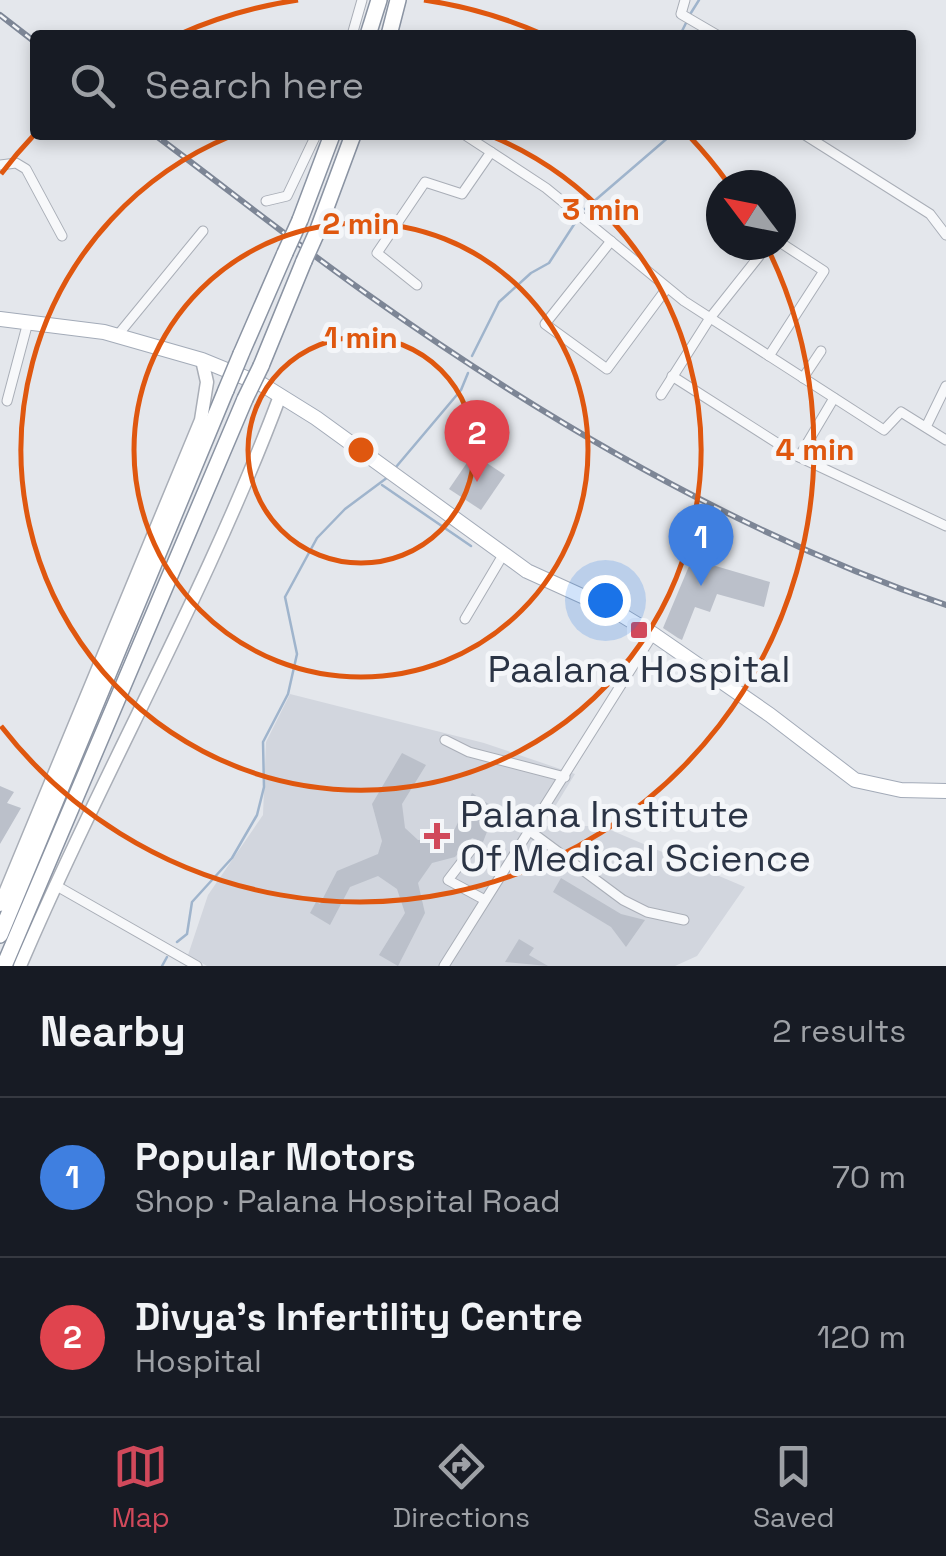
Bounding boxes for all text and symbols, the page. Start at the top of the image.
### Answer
search box [30,30,916,140]
icon: search [65,58,120,113]
text: Search here [145,61,364,109]
north arrow [706,170,796,260]
text: 3 min [562,190,640,229]
text: 2 min [322,204,400,243]
text: 1 min [324,318,398,357]
pin: 2 [444,400,510,482]
text: 4 min [776,430,854,469]
centre of rings [343,432,379,468]
pin: 1 [668,504,734,586]
your location [580,575,631,626]
marker: Paalana Hospital [628,619,650,641]
place label: Paalana Hospital [488,645,790,693]
place label: Palana Institute Of Medical Science [460,790,811,882]
marker: Palana Institute Of Medical Science [424,823,450,849]
text: Nearby [40,1005,186,1058]
text: 2 results [772,1011,906,1051]
text: Popular Motors [135,1133,416,1181]
text: 1 [65,1157,80,1197]
text: 70 m [832,1157,906,1197]
text: Shop · Palana Hospital Road [135,1181,561,1221]
text: Divya's Infertility Centre [135,1293,583,1341]
text: 2 [63,1317,82,1357]
text: 120 m [817,1317,906,1357]
text: Hospital [135,1341,262,1381]
tab: Map [111,1439,170,1535]
tab: Directions [393,1439,530,1535]
tab: Saved [753,1439,835,1535]

